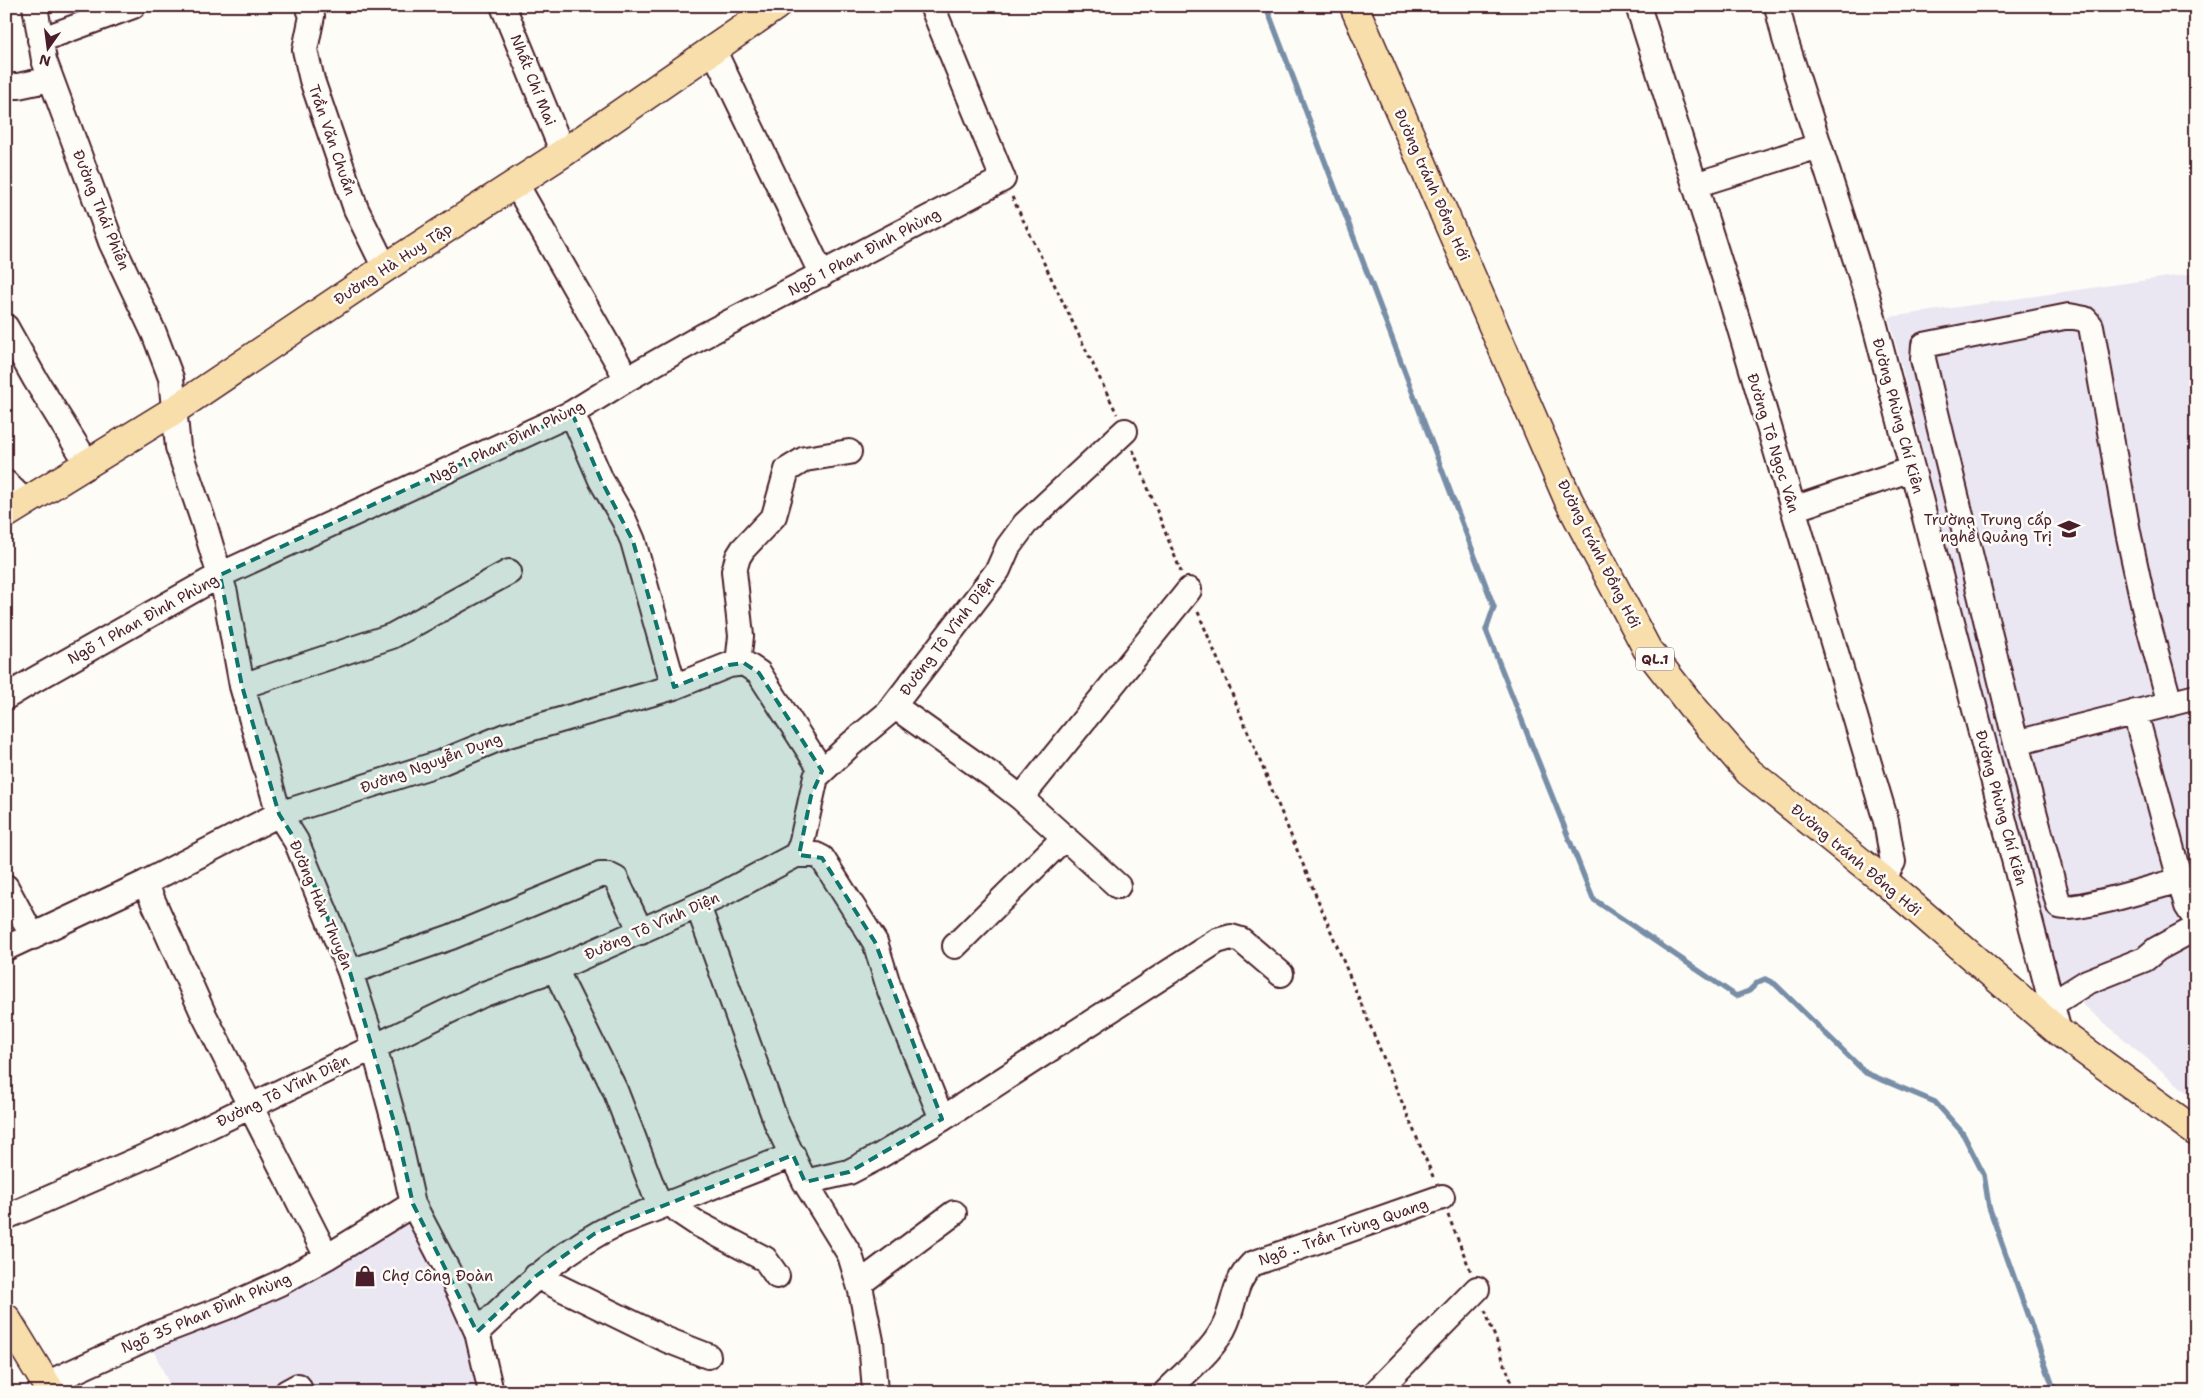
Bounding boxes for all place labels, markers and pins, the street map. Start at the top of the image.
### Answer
place label: Trường Trung cấp nghề Quảng Trị [1924,510,2052,547]
school or university icon: Trường Trung cấp nghề Quảng Trị [2056,516,2082,542]
shop icon: Chợ Công Đoàn [352,1263,378,1289]
place label: Chợ Công Đoàn [382,1266,493,1286]

